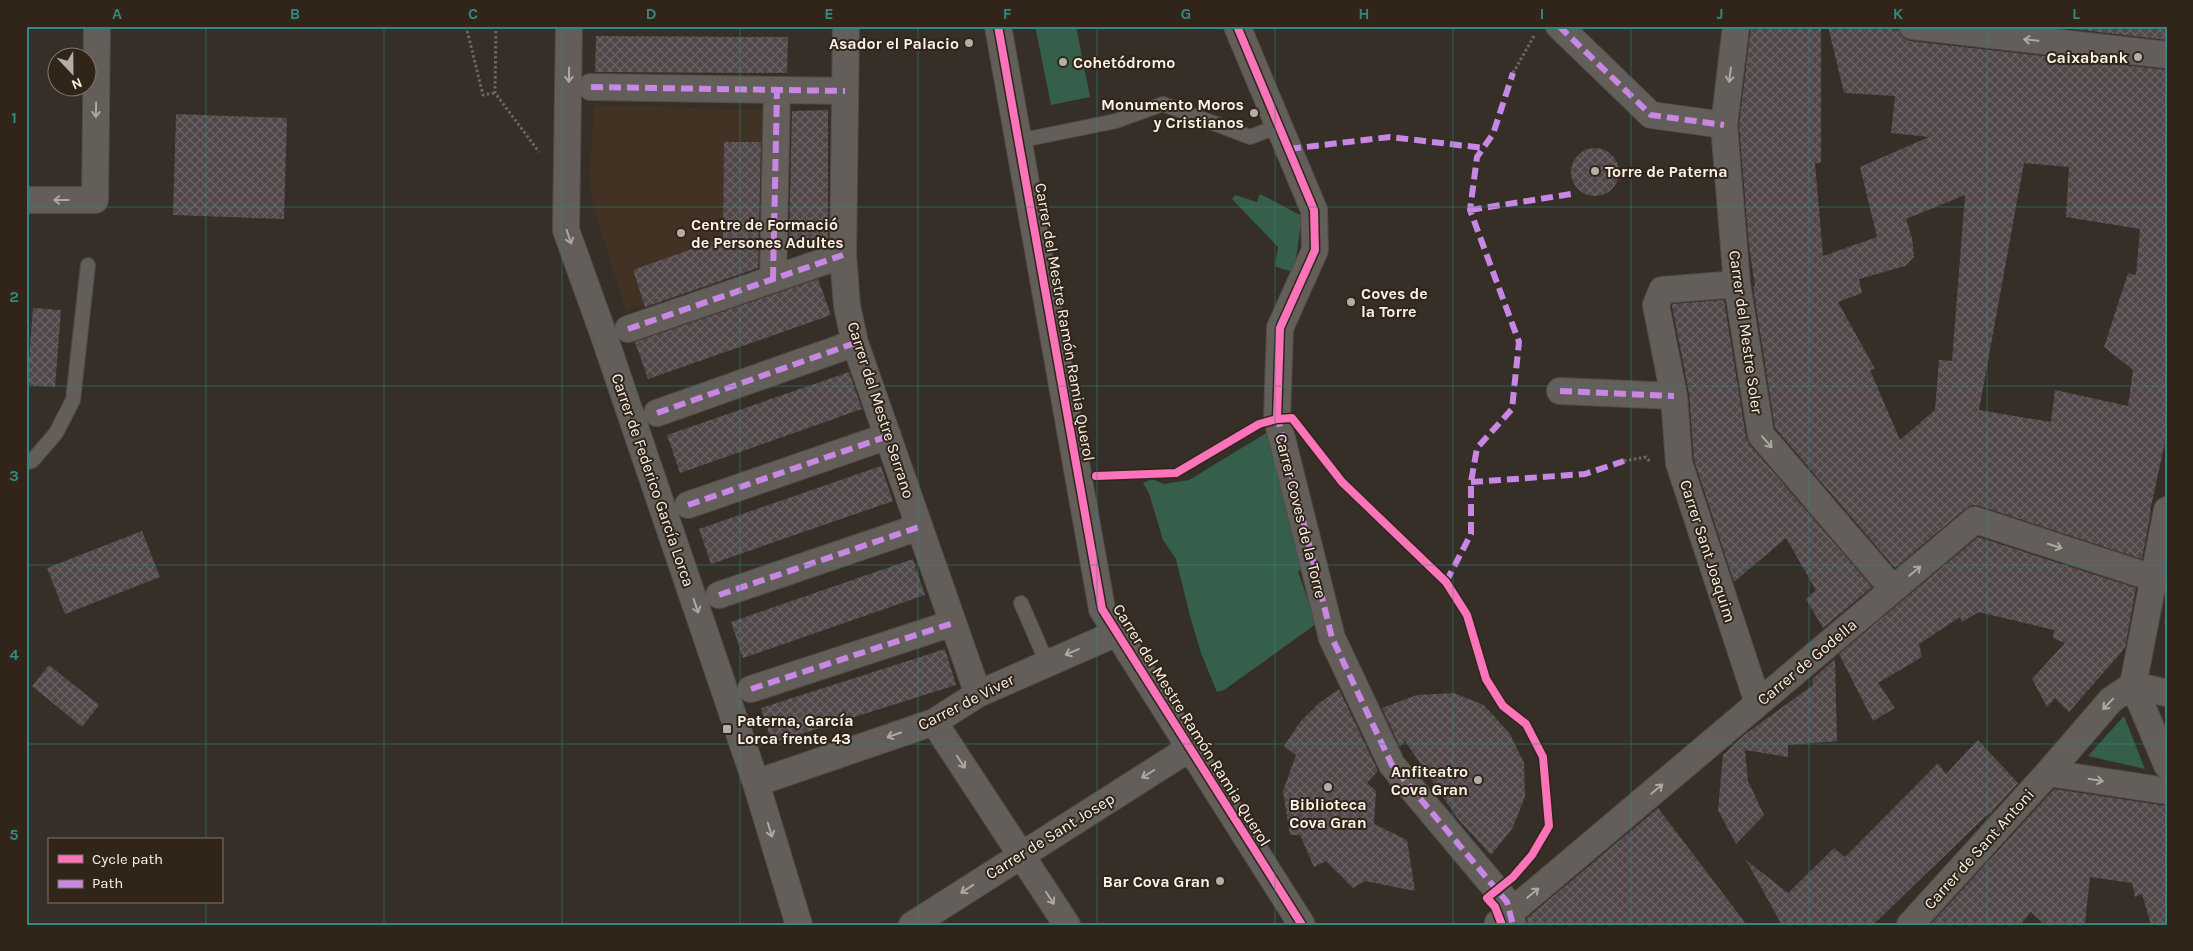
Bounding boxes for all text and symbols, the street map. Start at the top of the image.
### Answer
text: A [112,4,122,23]
text: B [290,4,300,23]
text: C [468,4,478,23]
text: D [646,4,657,23]
text: E [824,4,834,23]
text: F [1003,4,1012,23]
text: G [1181,4,1191,23]
text: H [1358,4,1370,23]
text: I [1540,4,1544,23]
text: J [1716,4,1724,23]
text: K [1893,4,1904,23]
text: L [2072,4,2080,23]
place label: Asador el Palacio [829,34,959,53]
one-way arrow [2024,35,2040,45]
marker: Asador el Palacio [963,37,975,49]
north arrow [48,48,98,98]
place label: Caixabank [2046,48,2129,67]
marker: Caixabank [2132,51,2144,63]
place label: Cohetódromo [1073,53,1175,72]
marker: Cohetódromo [1057,56,1069,68]
one-way arrow [564,66,574,83]
one-way arrow [1725,66,1735,82]
text: N [69,74,85,93]
place label: Monumento Moros y Cristianos [1101,95,1244,132]
one-way arrow [91,102,101,118]
marker: Monumento Moros y Cristianos [1248,107,1260,119]
text: 1 [11,108,17,127]
place label: Torre de Paterna [1605,162,1728,181]
marker: Torre de Paterna [1589,165,1601,177]
street label: Carrer del Mestre Ramón Ramia Querol [1031,181,1099,463]
one-way arrow [53,195,69,205]
place label: Centre de Formació de Persones Adultes [691,215,844,252]
marker: Centre de Formació de Persones Adultes [675,227,687,239]
one-way arrow [564,229,574,245]
street label: Carrer del Mestre Soler [1725,249,1767,415]
place label: Coves de la Torre [1361,284,1428,321]
text: 2 [9,287,19,306]
marker: Coves de la Torre [1345,296,1357,308]
street label: Carrer del Mestre Serrano [843,319,919,501]
street label: Carrer de Federico García Lorca [608,371,698,589]
street label: Carrer Coves de la Torre [1271,432,1331,600]
one-way arrow [1761,435,1772,448]
text: 3 [9,466,19,485]
street label: Carrer Sant Joaquim [1676,477,1740,625]
one-way arrow [2046,542,2062,552]
one-way arrow [1908,566,1921,577]
one-way arrow [692,597,701,613]
street label: Carrer del Mestre Ramón Ramia Querol [1109,600,1275,850]
street label: Carrer de Godella [1753,615,1861,709]
text: 4 [9,645,19,664]
one-way arrow [1065,648,1080,658]
street label: Carrer de Viver [915,670,1017,734]
one-way arrow [2102,698,2114,710]
place label: Paterna, García Lorca frente 43 [737,711,854,748]
marker: Paterna, García Lorca frente 43 [721,723,733,735]
one-way arrow [886,731,902,741]
one-way arrow [956,755,966,769]
place label: Anfiteatro Cova Gran [1391,762,1468,799]
one-way arrow [1142,769,1156,779]
marker: Anfiteatro Cova Gran [1472,774,1484,786]
one-way arrow [2087,775,2103,785]
marker: Biblioteca Cova Gran [1322,781,1334,793]
one-way arrow [1650,783,1663,794]
street label: Carrer de Sant Antoni [1920,785,2038,913]
street label: Carrer de Sant Josep [982,789,1118,883]
place label: Biblioteca Cova Gran [1289,795,1367,832]
one-way arrow [766,821,776,837]
text: 5 [9,825,19,844]
legend [48,838,222,904]
text: Cycle path [92,850,163,868]
place label: Bar Cova Gran [1103,872,1210,891]
text: Path [92,874,123,892]
marker: Bar Cova Gran [1214,875,1226,887]
one-way arrow [960,884,974,894]
one-way arrow [1526,888,1539,899]
one-way arrow [1045,891,1055,905]

